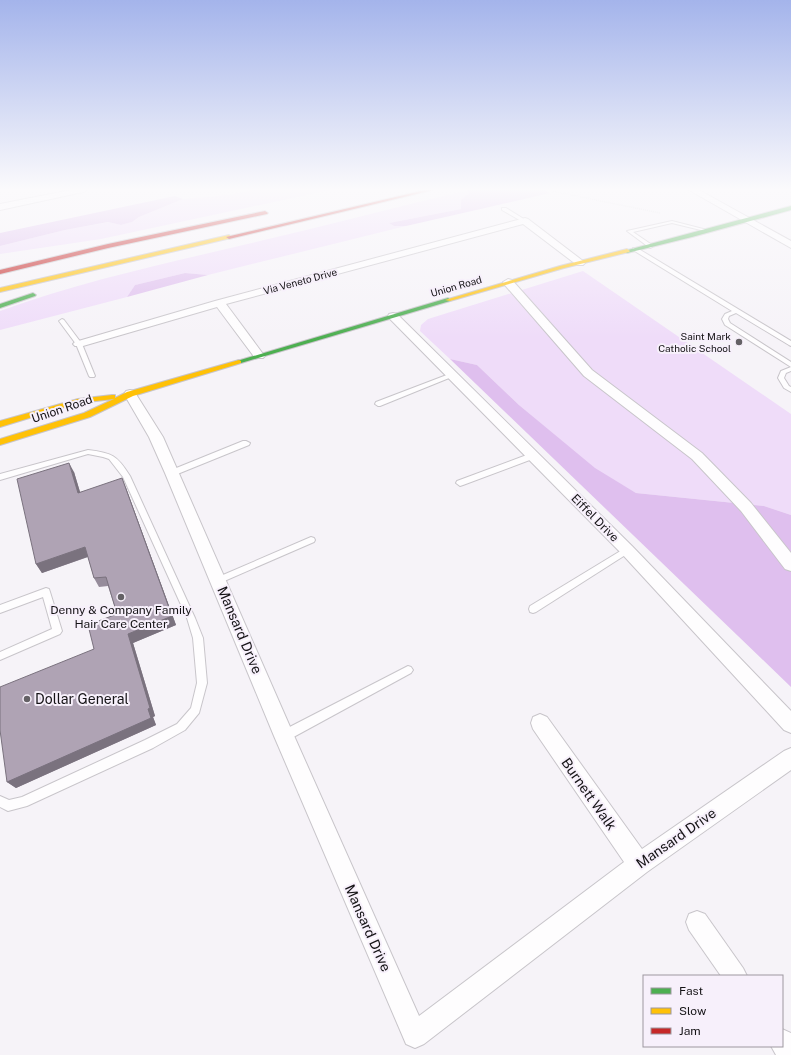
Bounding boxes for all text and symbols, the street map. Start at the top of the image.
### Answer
street label: Via Veneto Drive [262,265,338,297]
street label: Union Road [429,273,483,299]
place label: Saint Mark Catholic School [658,330,731,354]
marker: Saint Mark Catholic School [734,337,744,347]
street label: Union Road [30,392,94,426]
street label: Eiffel Drive [568,491,622,545]
street label: Mansard Drive [214,584,266,676]
marker: Denny & Company Family Hair Care Center [116,592,126,602]
place label: Denny & Company Family Hair Care Center [50,603,192,631]
place label: Dollar General [35,691,129,707]
marker: Dollar General [22,694,32,704]
street label: Burnett Walk [558,755,620,833]
street label: Mansard Drive [633,805,719,871]
street label: Mansard Drive [342,882,394,974]
legend [643,975,783,1047]
text: Fast [679,984,704,998]
text: Slow [679,1004,707,1018]
text: Jam [679,1024,701,1038]

